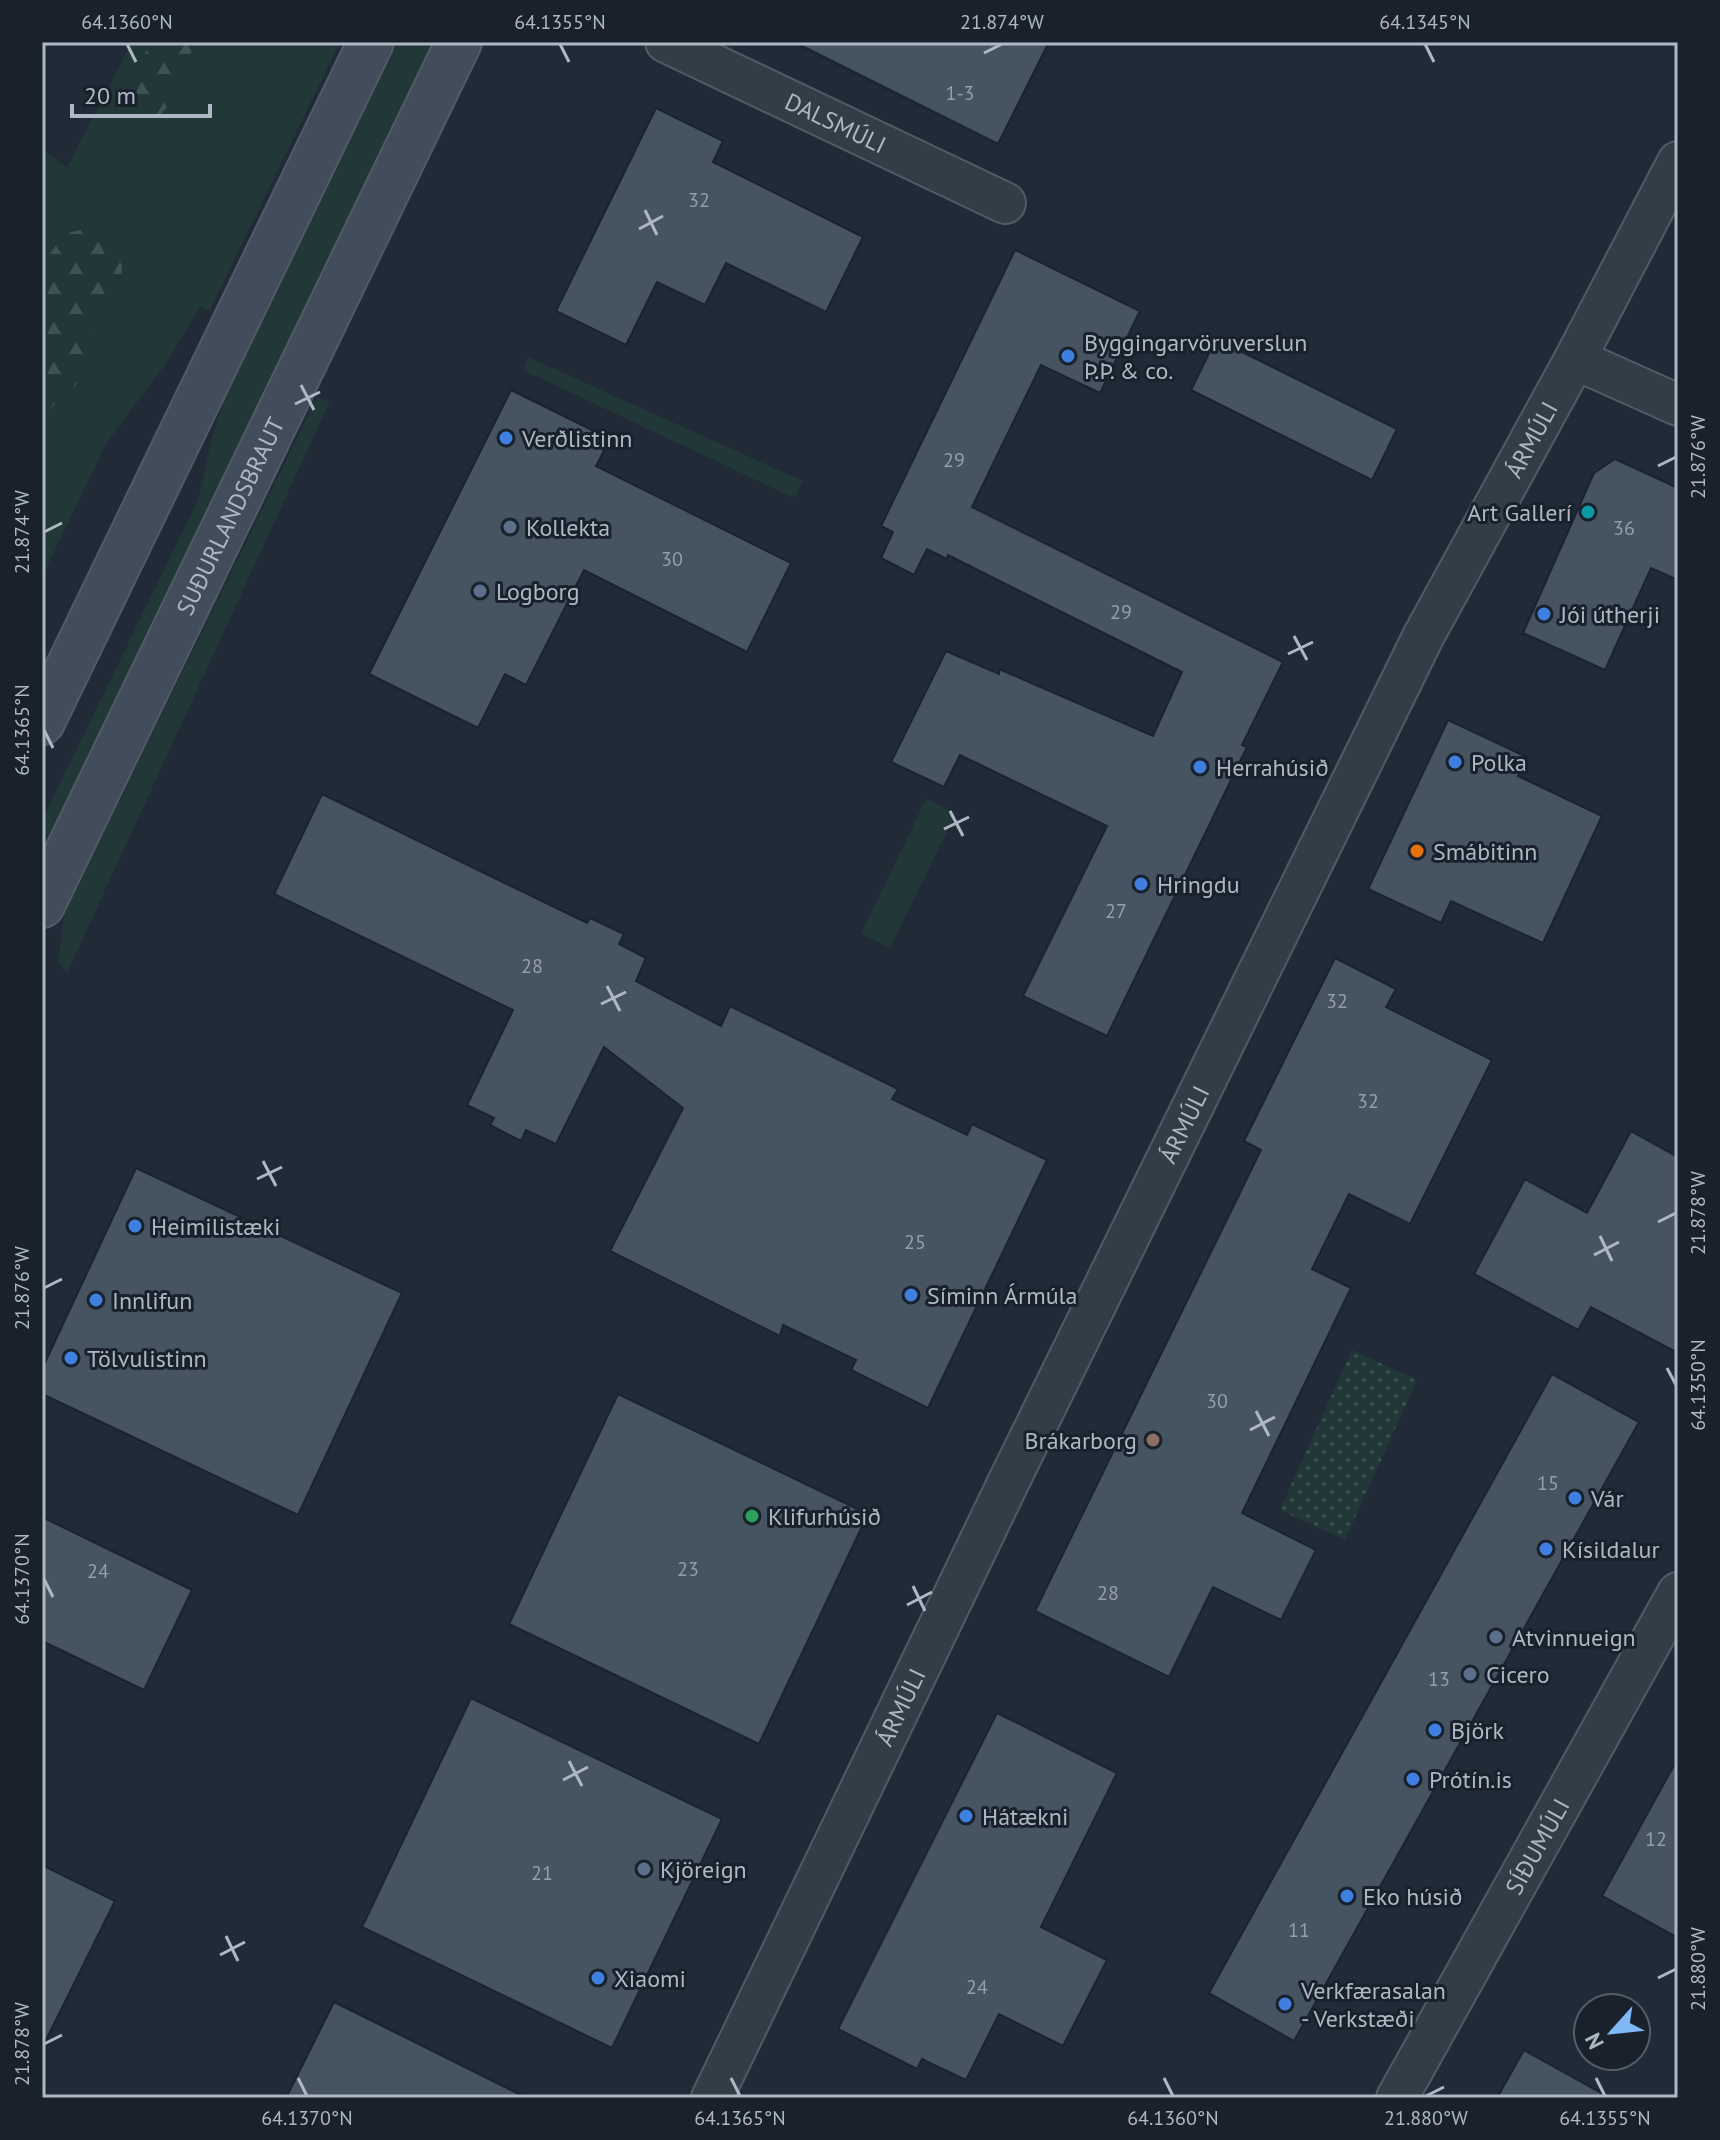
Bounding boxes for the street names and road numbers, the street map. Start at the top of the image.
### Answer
street label: DALSMÚLI [780,85,891,160]
street label: ÁRMÚLI [1498,396,1564,483]
street label: SUÐURLANDSBRAUT [169,412,291,620]
street label: ÁRMÚLI [1152,1081,1216,1168]
street label: ÁRMÚLI [868,1663,932,1751]
street label: SÍÐUMÚLI [1498,1793,1576,1900]

